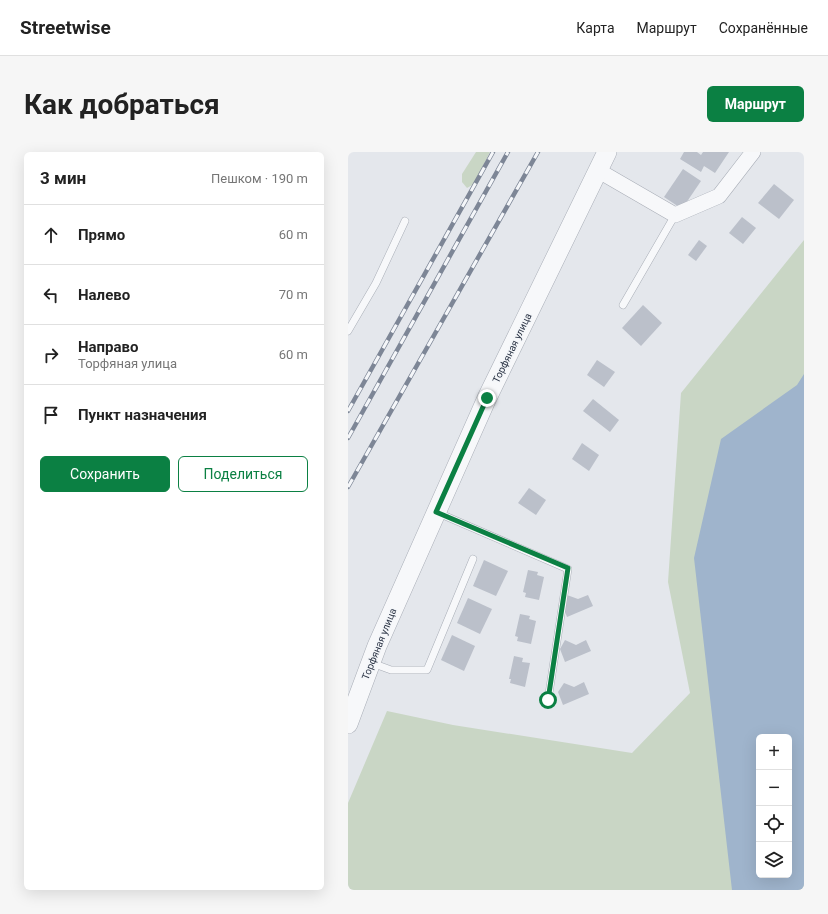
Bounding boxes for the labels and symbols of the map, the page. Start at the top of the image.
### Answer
street label: Торфяная улица [490,311,534,385]
route end [478,389,496,407]
street label: Торфяная улица [360,607,398,681]
route start [539,691,557,709]

